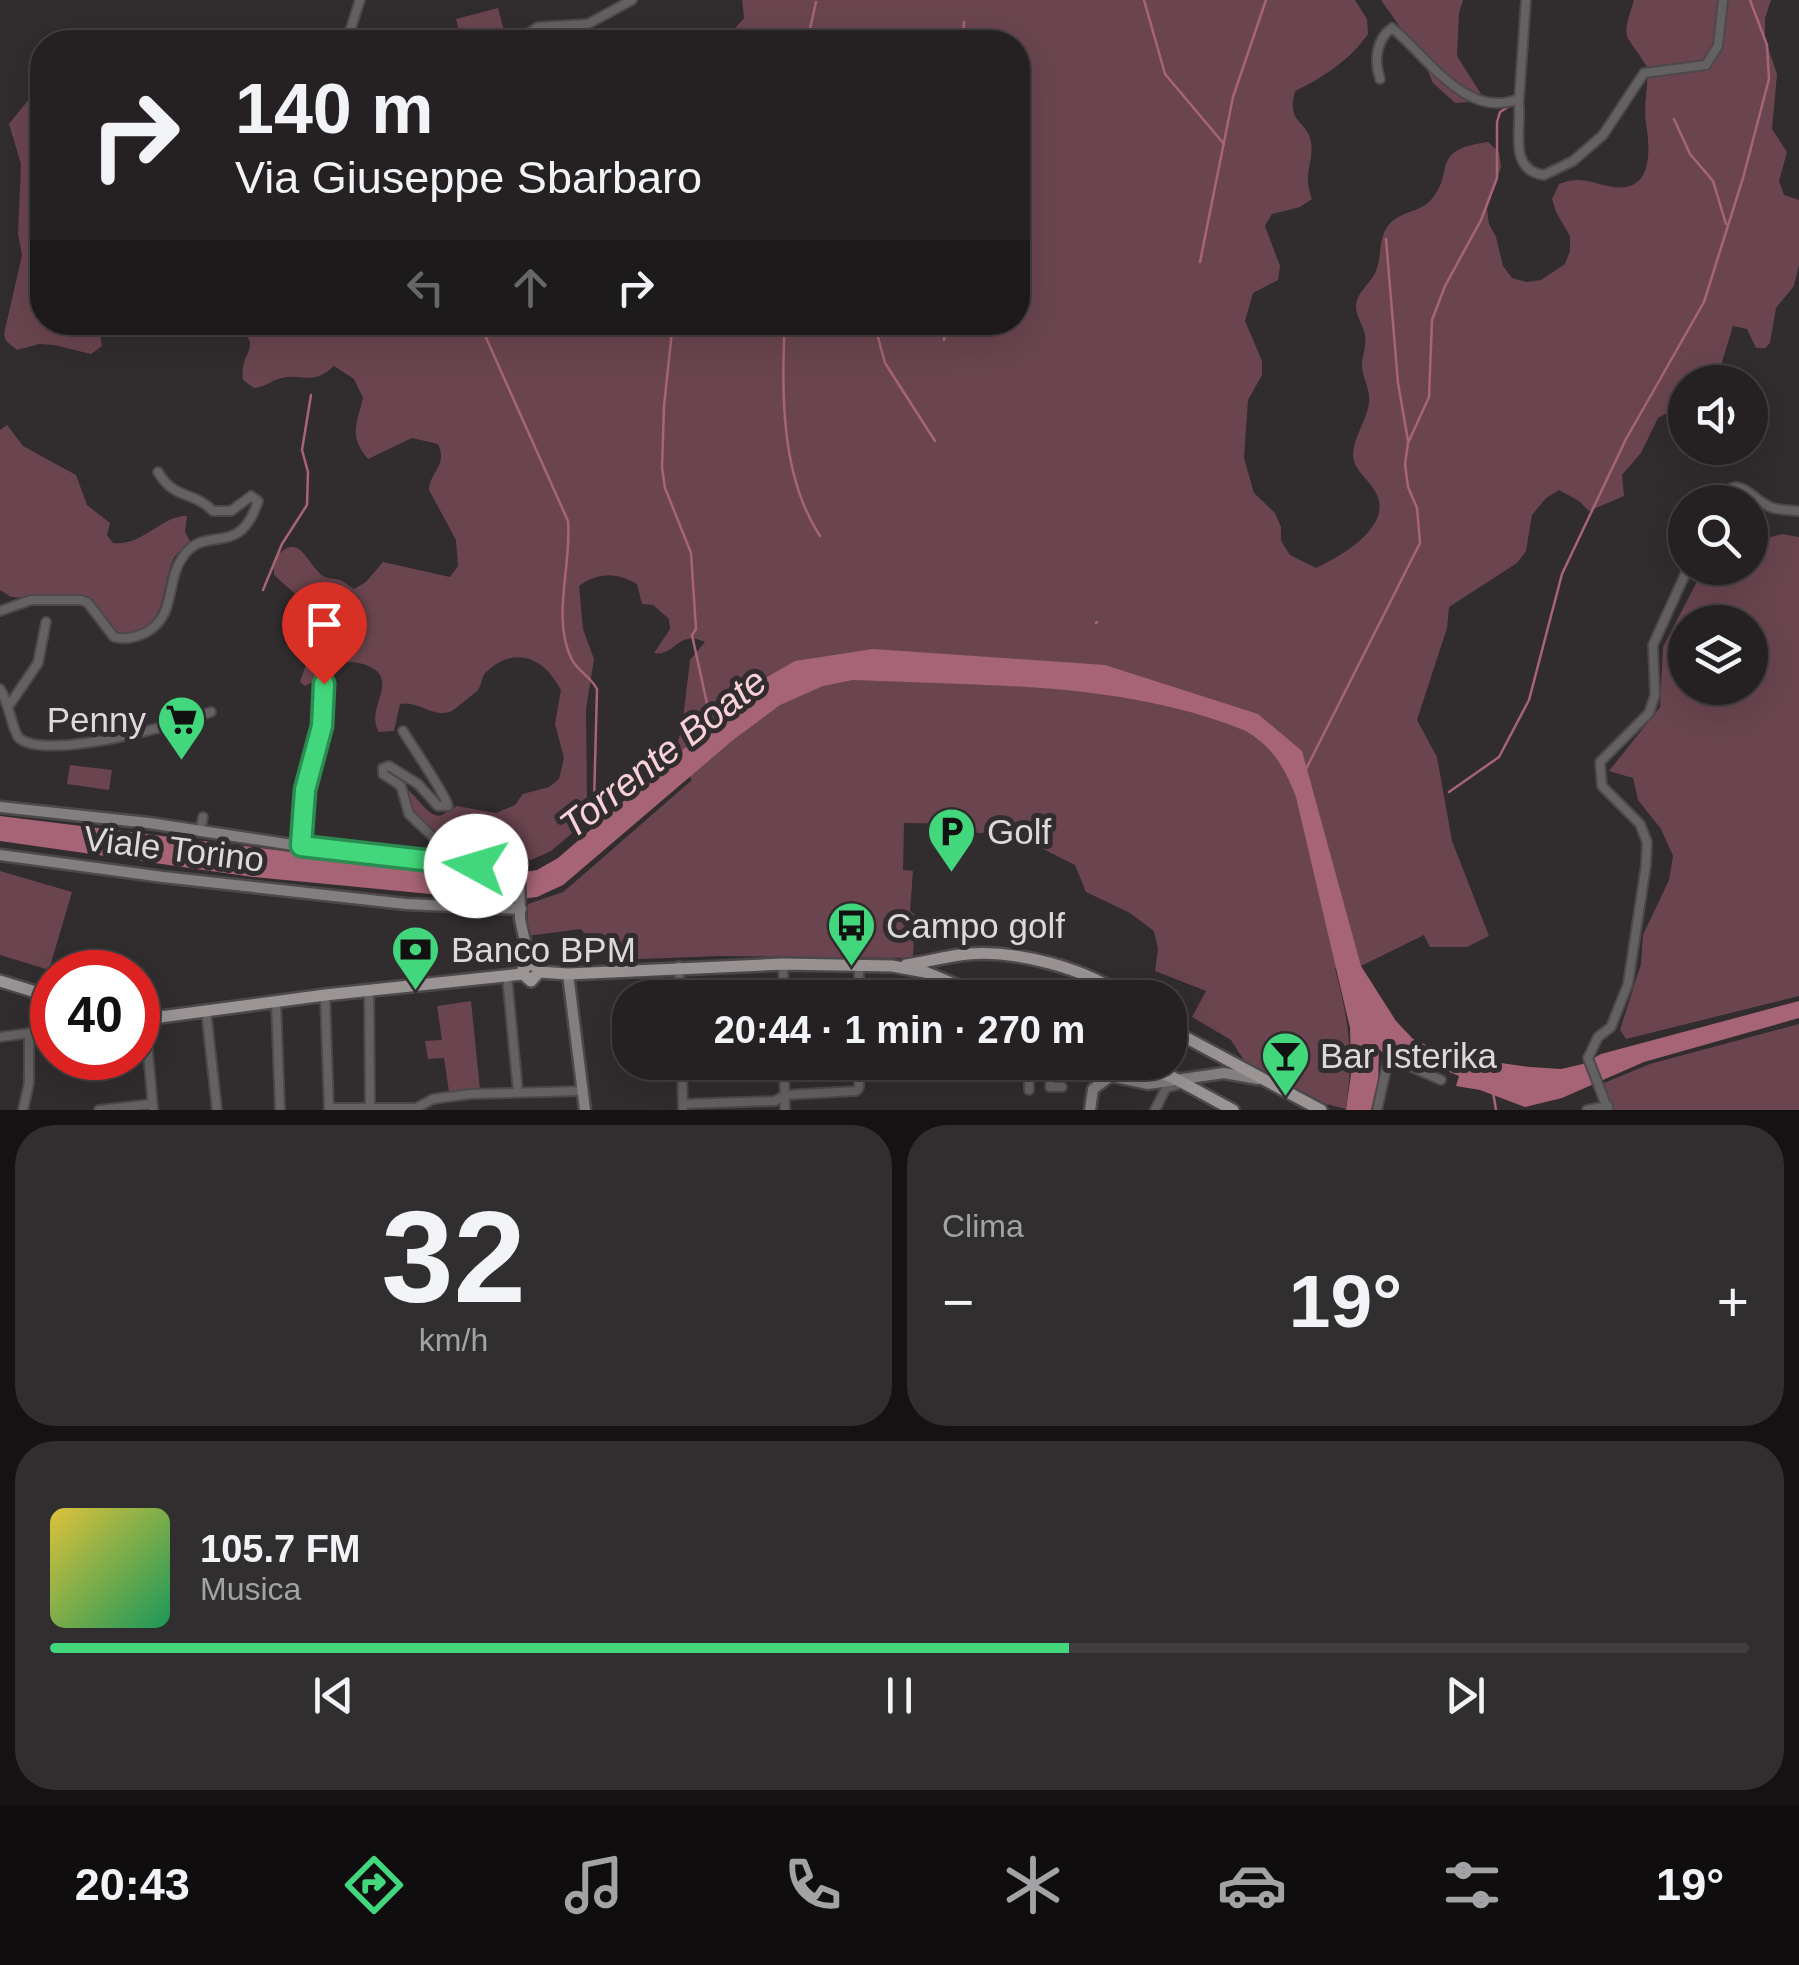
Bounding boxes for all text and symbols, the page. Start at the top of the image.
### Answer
icon: right [70,70,200,200]
text: 140 m [235,70,433,148]
text: Via Giuseppe Sbarbaro [235,152,702,203]
icon: left [398,260,453,315]
icon: ahead [503,260,558,315]
icon: right [608,260,663,315]
map controls [1668,365,1768,705]
button: sound [1668,365,1768,465]
button: search [1668,485,1768,585]
pin [282,582,367,685]
icon: arrive [297,597,352,652]
button: layers [1668,605,1768,705]
water label: Torrente Boate [552,659,774,847]
supermarket icon: Penny [155,694,207,762]
place label: Penny [47,700,146,739]
parking icon: Golf [926,806,978,874]
place label: Golf [987,812,1051,851]
position arrow [424,814,528,918]
street label: Viale Torino [82,818,267,879]
bus stop icon: Campo golf [825,900,877,968]
place label: Campo golf [886,906,1065,945]
bank icon: Banco BPM [390,924,442,992]
place label: Banco BPM [451,930,636,969]
speed limit sign: 40 [30,950,160,1080]
text: 20:44 · 1 min · 270 m [714,1009,1085,1051]
bar icon: Bar Isterika [1259,1030,1311,1098]
place label: Bar Isterika [1320,1036,1498,1075]
text: 32 [381,1184,526,1330]
text: Clima [942,1208,1024,1244]
text: 19° [1289,1259,1402,1343]
text: − [942,1271,974,1333]
text: + [1717,1271,1749,1333]
text: km/h [419,1322,488,1358]
text: 105.7 FM [200,1528,361,1570]
text: Musica [200,1571,301,1607]
icon: previous [306,1668,361,1723]
icon: pause [872,1668,927,1723]
icon: next [1438,1668,1493,1723]
icon: directions [339,1850,409,1920]
icon: music [559,1850,629,1920]
icon: phone [778,1850,848,1920]
icon: climate [998,1850,1068,1920]
icon: car [1217,1850,1287,1920]
icon: filters [1437,1850,1507,1920]
text: 20:43 [75,1859,190,1910]
text: 19° [1656,1859,1724,1910]

